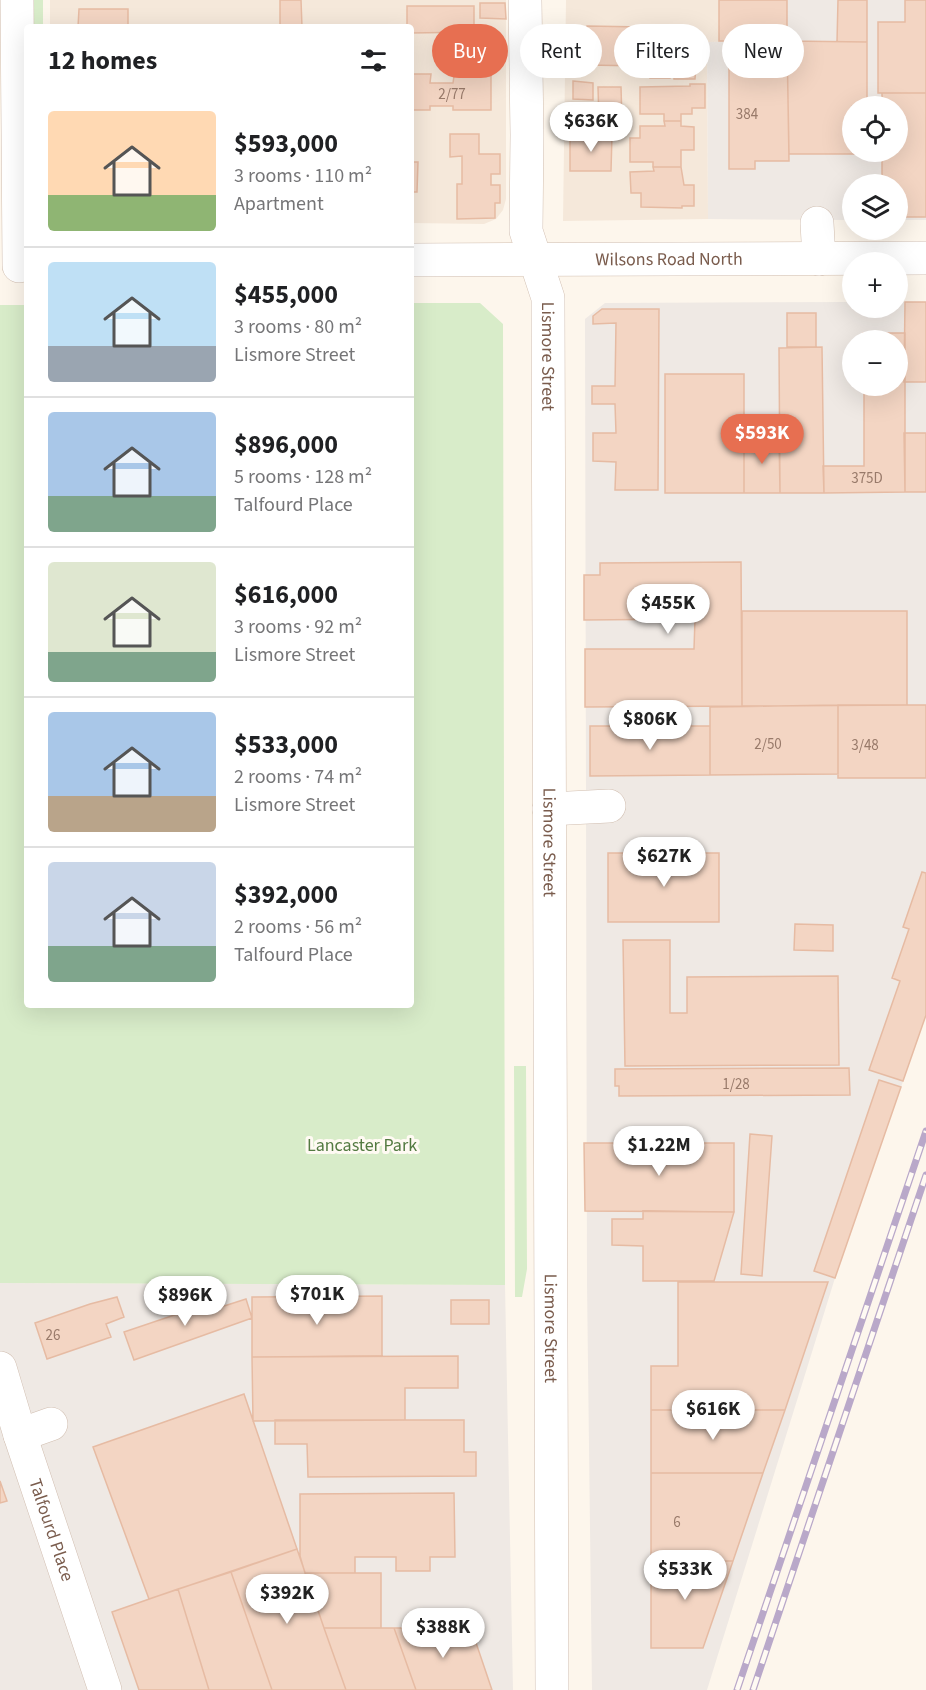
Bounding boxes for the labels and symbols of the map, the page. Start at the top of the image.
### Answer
house number: 2/77 [438,84,466,105]
pin: $636K [549,102,633,153]
house number: 384 [736,104,759,125]
street label: Wilsons Road North [595,246,743,272]
street label: Lismore Street [536,302,561,411]
pin: $593K [720,414,804,465]
house number: 375D [851,468,883,489]
pin: $455K [626,584,710,635]
pin: $806K [608,700,692,751]
house number: 2/50 [754,734,782,755]
house number: 3/48 [851,735,879,756]
street label: Lismore Street [537,788,562,897]
pin: $627K [622,837,706,888]
house number: 1/28 [722,1074,750,1095]
pin: $1.22M [610,1126,708,1177]
park label: Lancaster Park [307,1133,417,1158]
street label: Lismore Street [538,1274,564,1383]
pin: $701K [275,1275,359,1326]
pin: $896K [143,1276,227,1327]
house number: 26 [46,1325,60,1346]
pin: $616K [671,1390,755,1441]
street label: Talfourd Place [23,1475,80,1585]
house number: 6 [673,1512,681,1533]
pin: $533K [643,1550,727,1601]
pin: $392K [245,1574,329,1625]
pin: $388K [401,1608,485,1659]

